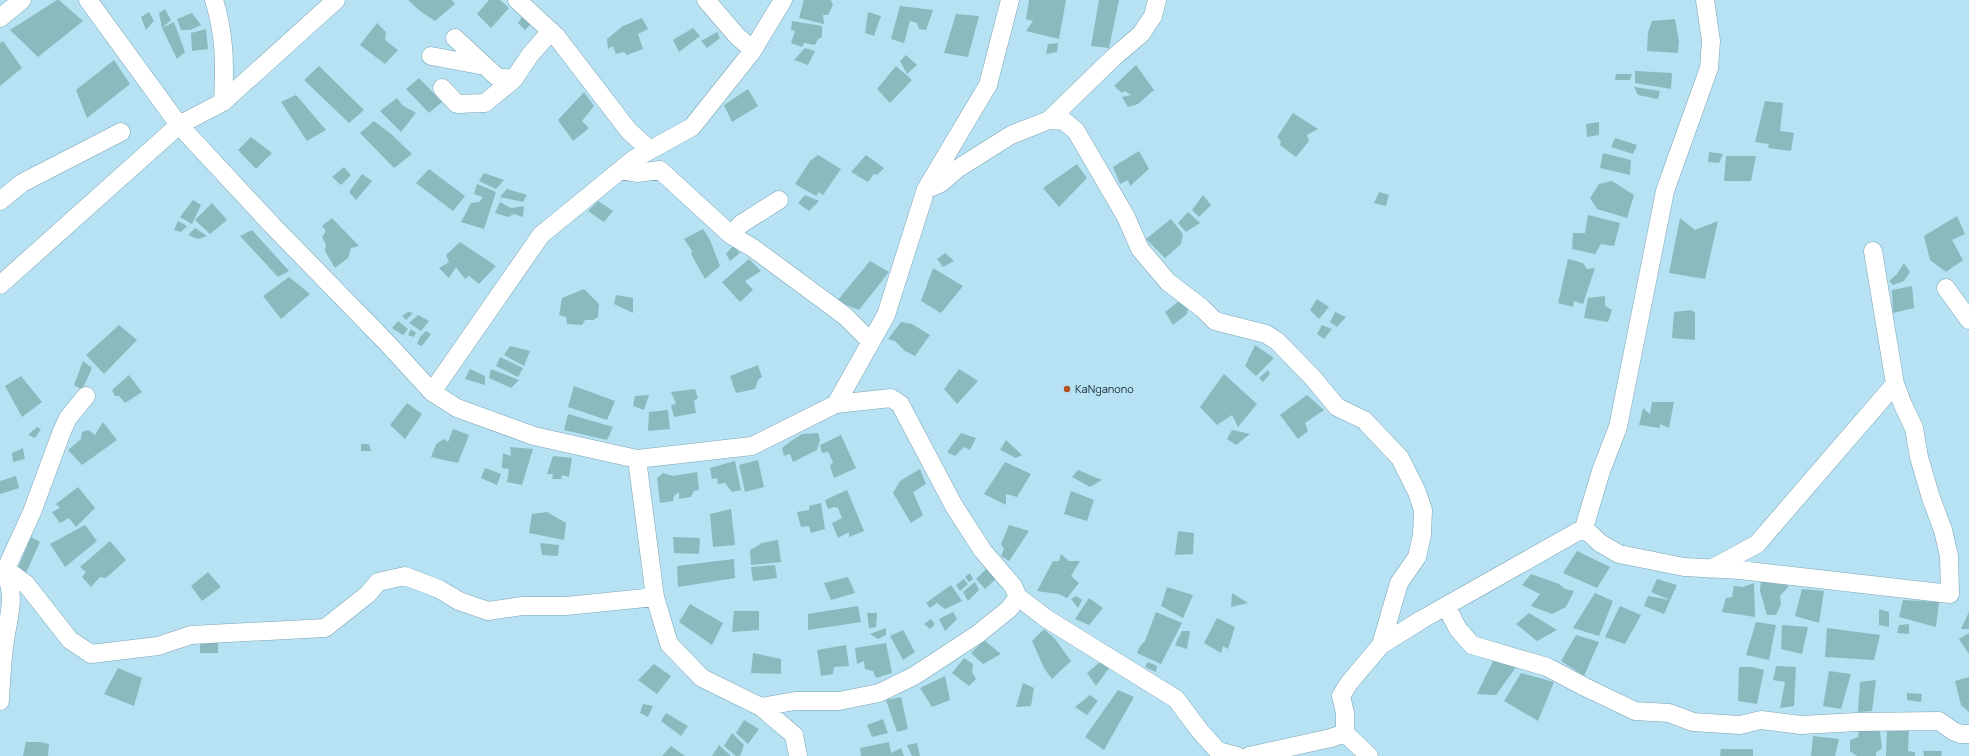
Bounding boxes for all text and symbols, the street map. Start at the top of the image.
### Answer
place label: KaNganono [1075,381,1134,396]
marker: KaNganono [1062,384,1072,394]

